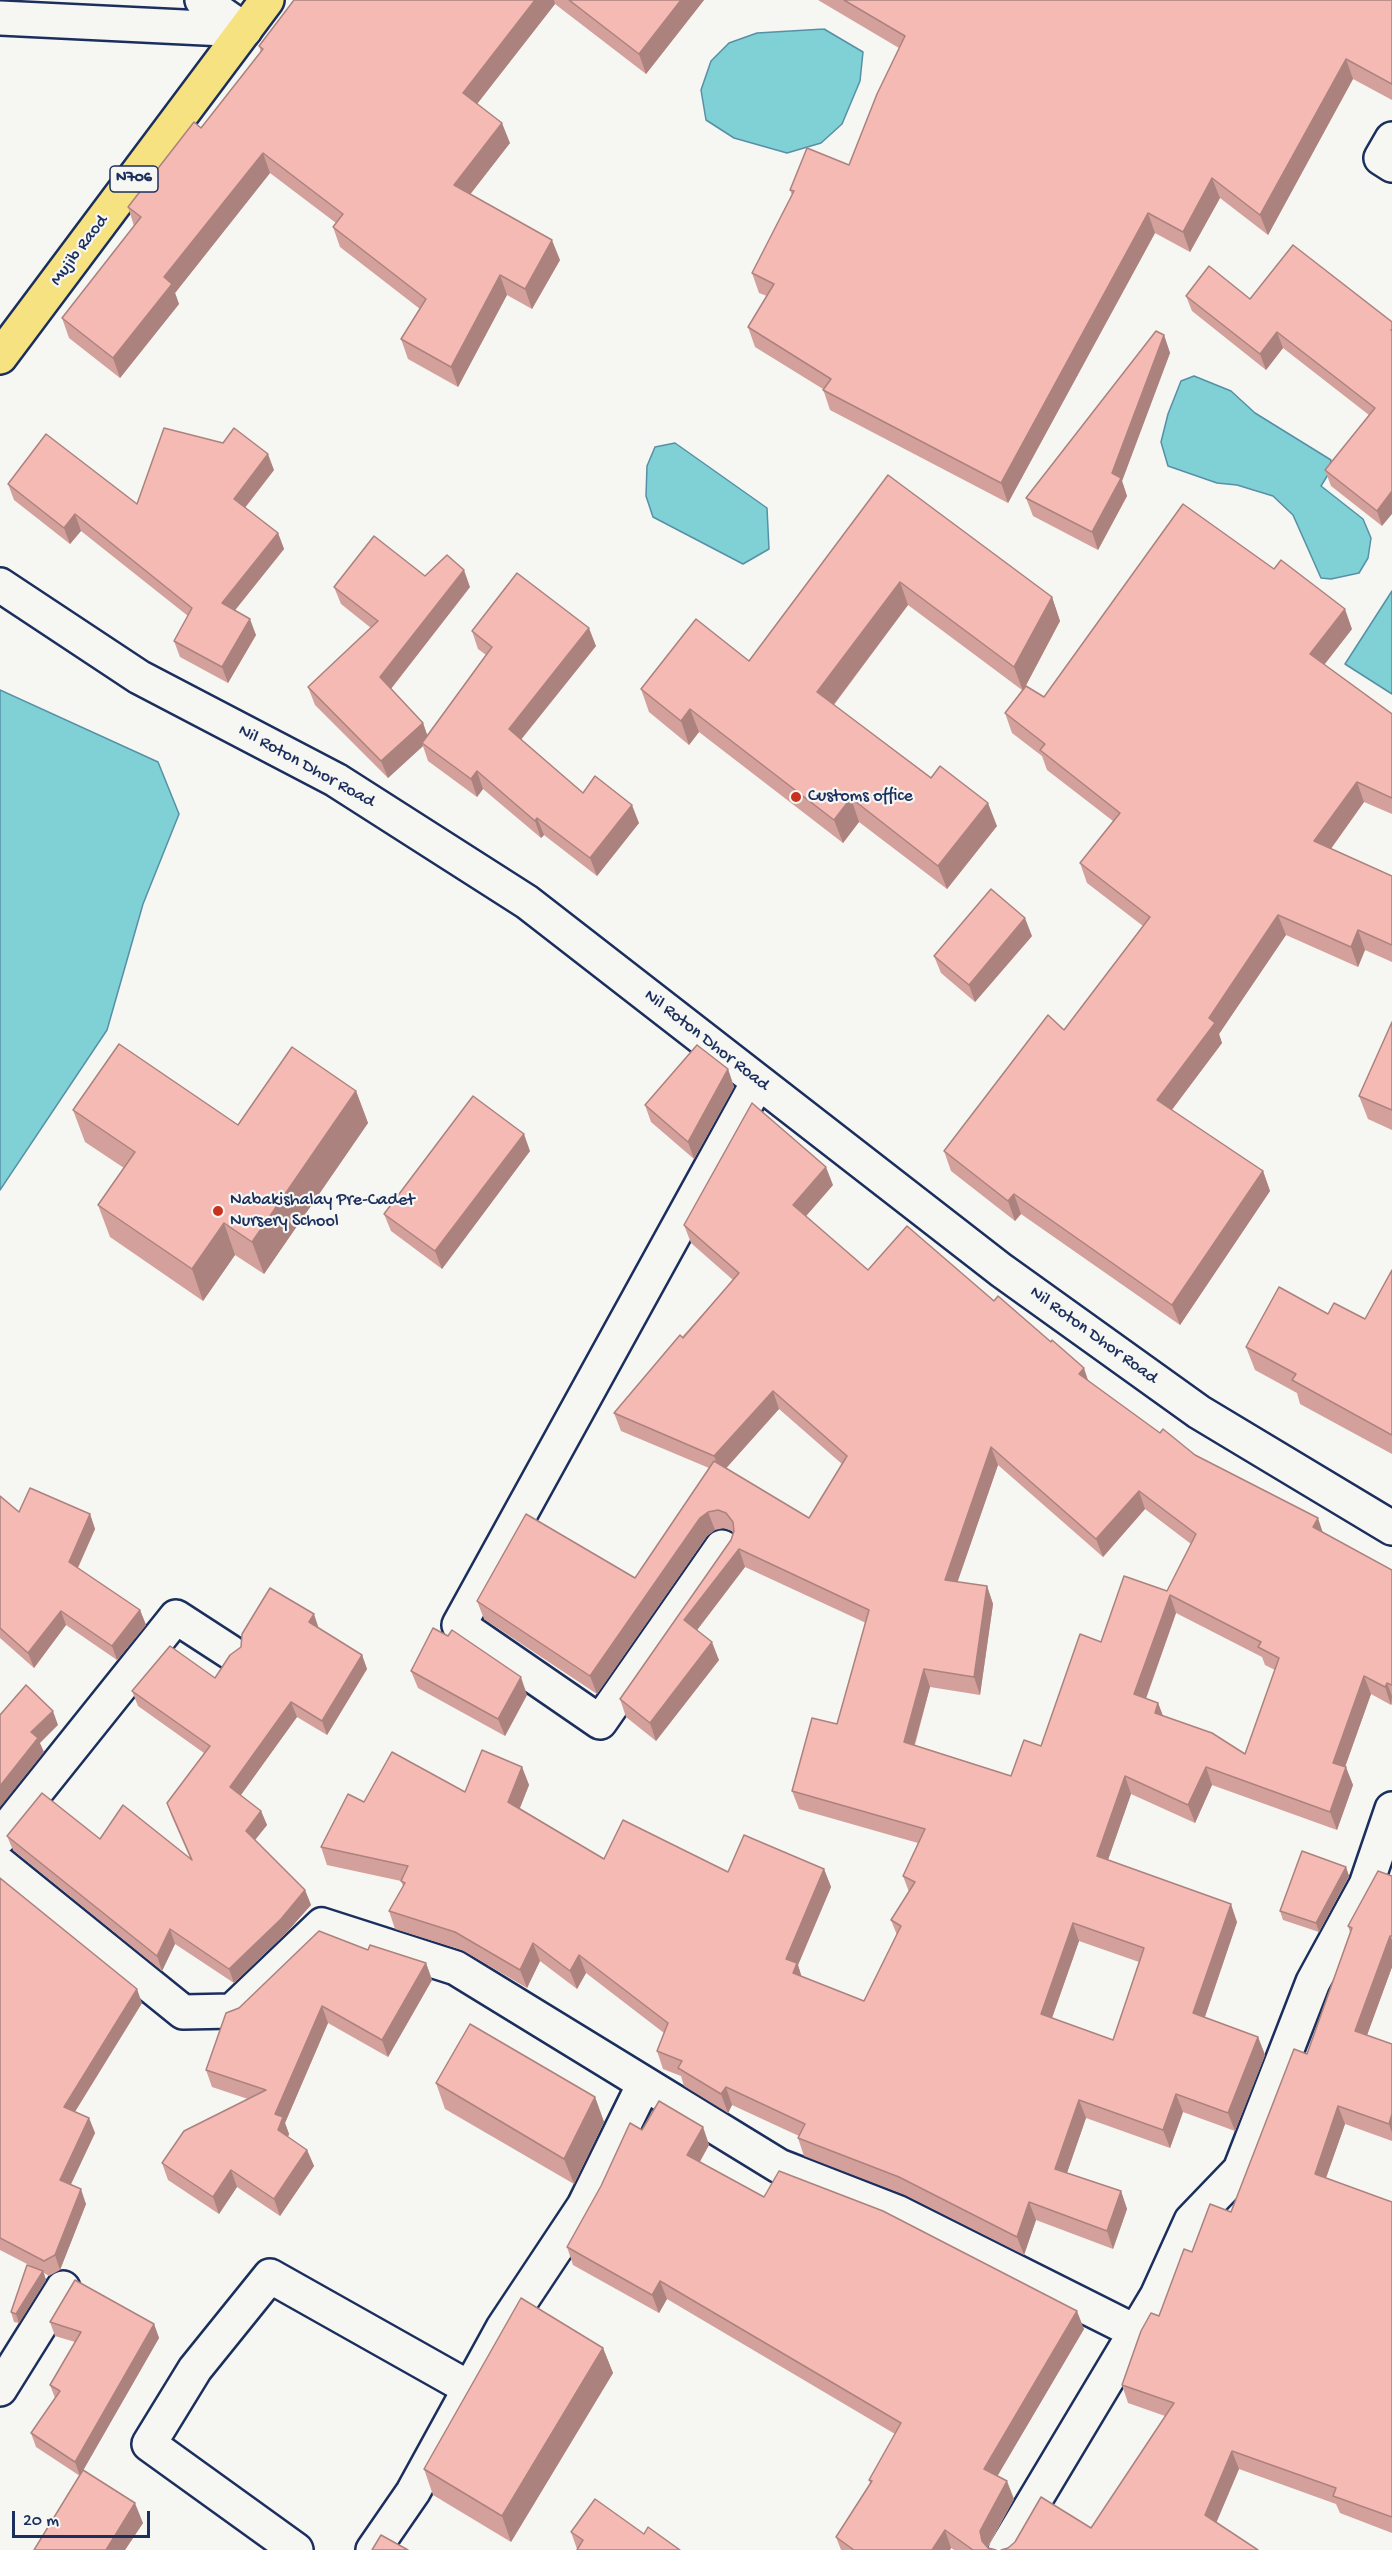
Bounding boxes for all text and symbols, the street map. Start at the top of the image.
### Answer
road number: N706 [110,166,158,192]
street label: Mujib Raod [46,211,114,291]
street label: Nil Roton Dhor Road [234,721,378,813]
place label: Customs office [808,786,913,808]
marker: Customs office [789,790,803,804]
street label: Nil Roton Dhor Road [639,985,773,1097]
place label: Nabakishalay Pre-Cadet Nursery School [230,1190,415,1232]
marker: Nabakishalay Pre-Cadet Nursery School [211,1204,225,1218]
street label: Nil Roton Dhor Road [1025,1282,1161,1390]
scale bar [15,2499,153,2537]
text: 20 m [23,2511,59,2532]

